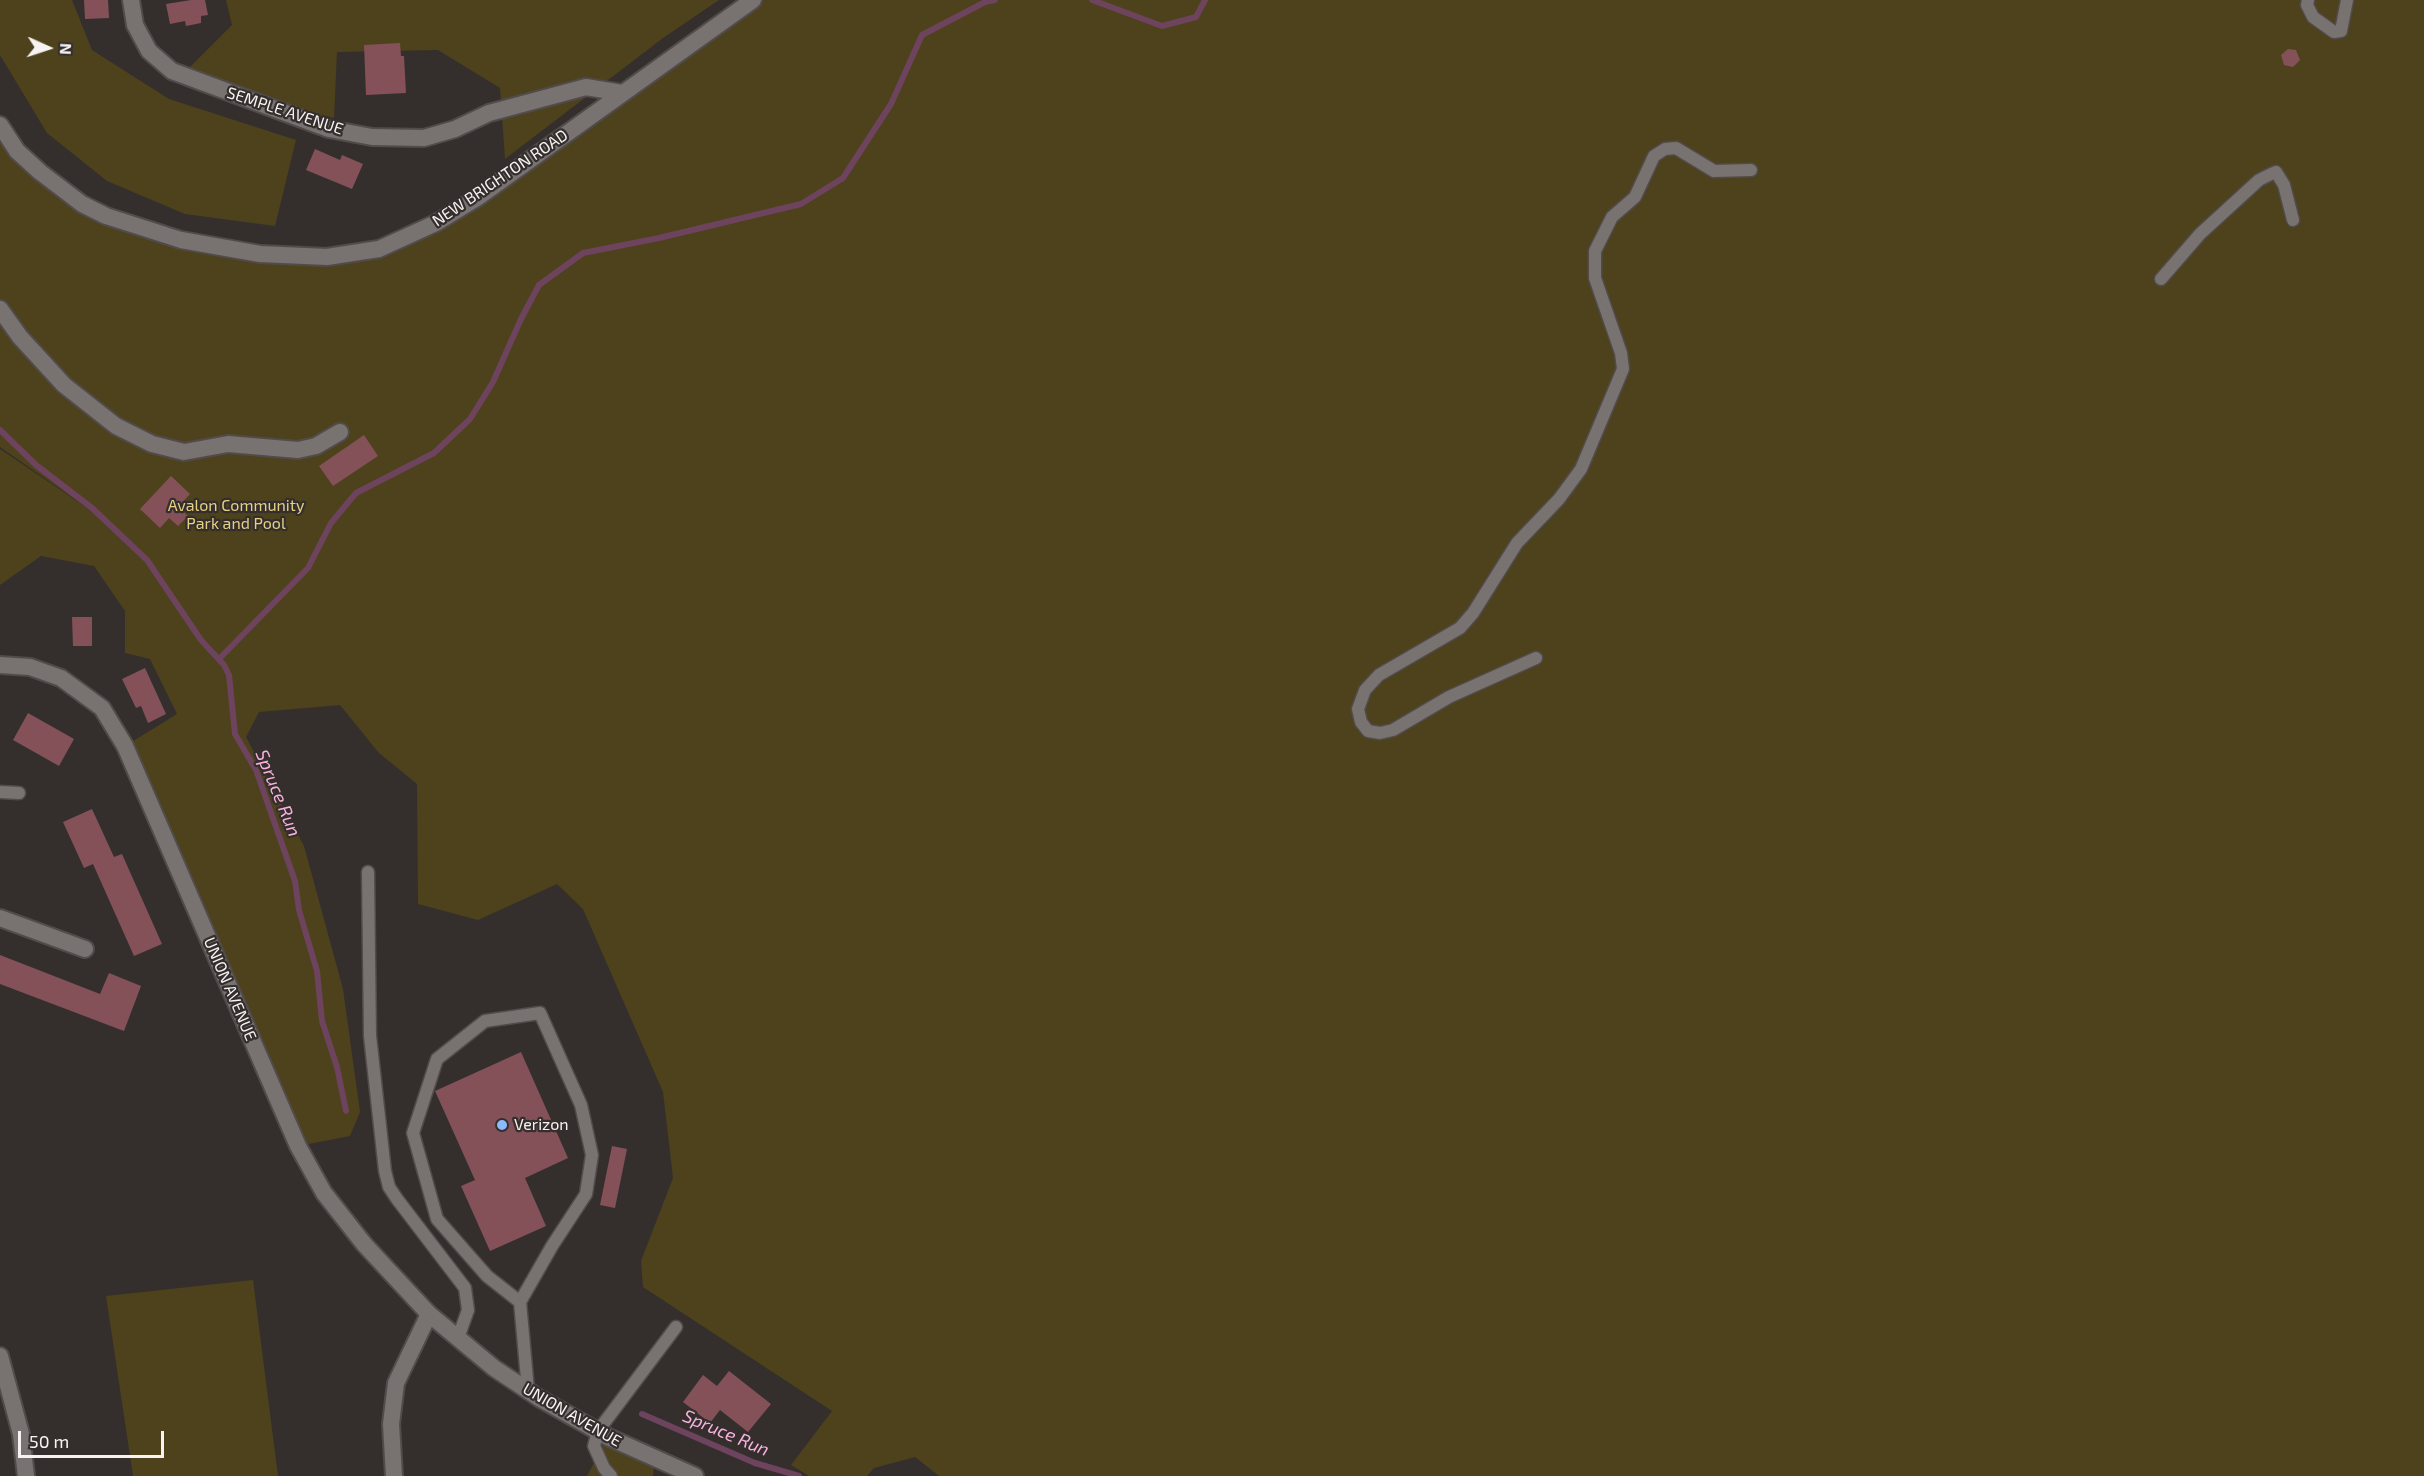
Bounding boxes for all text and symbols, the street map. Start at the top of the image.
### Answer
north arrow [18,18,78,78]
text: N [57,43,76,55]
street label: SEMPLE AVENUE [224,83,346,139]
street label: NEW BRIGHTON ROAD [429,125,571,231]
park label: Avalon Community Park and Pool [168,496,304,534]
water label: Spruce Run [251,746,305,840]
street label: UNION AVENUE [200,934,260,1044]
place label: Verizon [514,1115,569,1135]
marker: Verizon [495,1118,509,1132]
street label: UNION AVENUE [519,1379,625,1451]
water label: Spruce Run [680,1405,772,1461]
scale bar [21,1419,166,1457]
text: 50 m [29,1430,69,1452]

